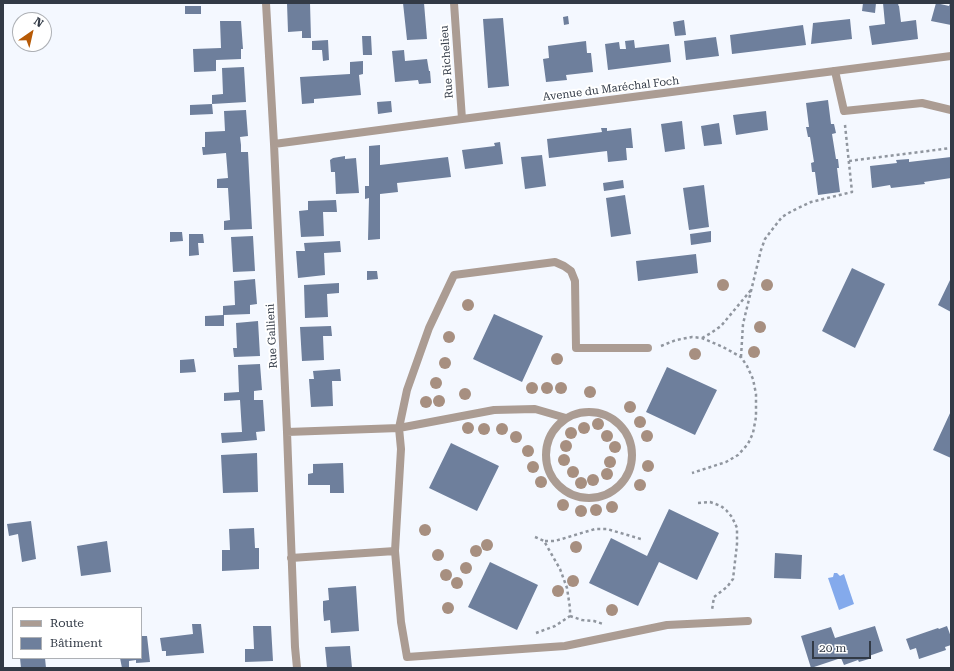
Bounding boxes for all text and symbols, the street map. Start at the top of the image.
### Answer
north arrow [12,12,52,52]
text: N [31,15,46,30]
street label: Rue Richelieu [438,25,456,99]
street label: Avenue du Maréchal Foch [542,74,680,104]
street label: Rue Gallieni [264,303,280,369]
legend [12,607,142,659]
text: Route [50,616,84,630]
scale bar [814,633,873,659]
text: Bâtiment [50,636,102,650]
text: 20 m [819,641,846,655]

